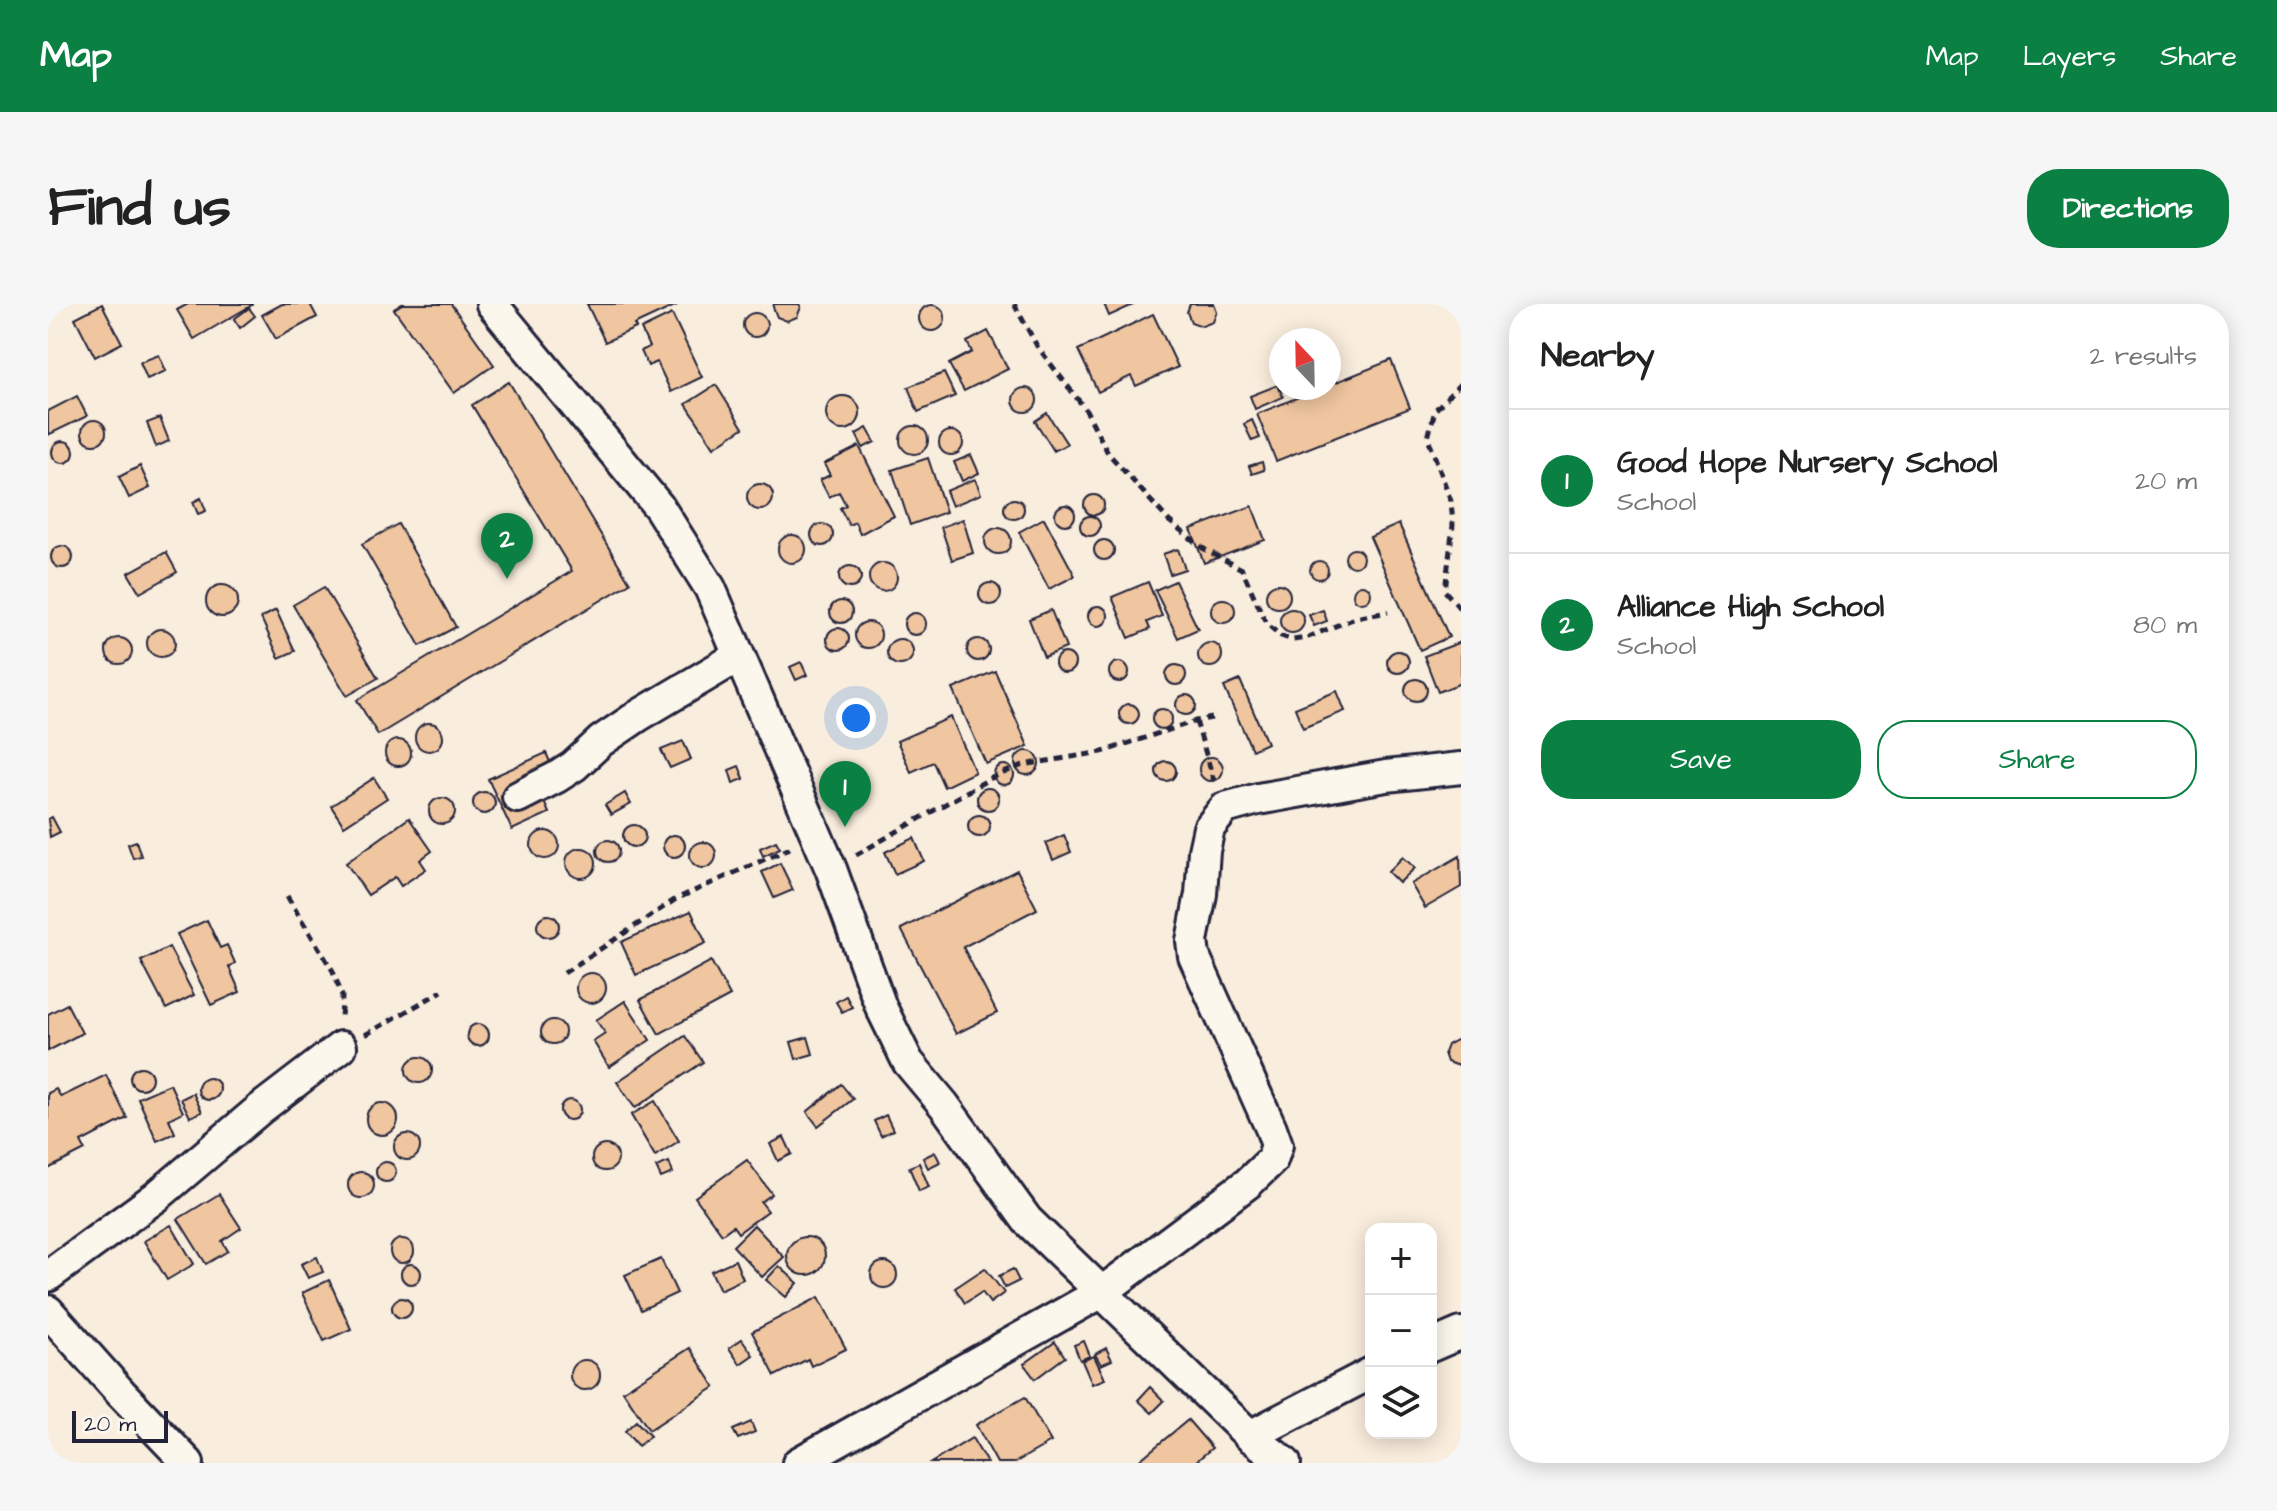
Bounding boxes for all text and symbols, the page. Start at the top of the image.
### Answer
text: Map [40,30,112,82]
text: Map [1926,37,1979,76]
text: Layers [2023,37,2116,76]
text: Share [2160,37,2237,76]
text: Find us [48,169,231,247]
button: Directions [2027,169,2229,248]
north arrow [1269,328,1341,400]
text: Nearby [1541,332,1655,380]
text: 2 results [2089,338,2197,374]
text: Good Hope Nursery School [1617,442,1997,484]
text: 1 [1565,463,1569,499]
text: 20 m [2135,463,2197,499]
text: School [1617,484,1696,520]
pin: 2 [481,513,533,579]
text: Alliance High School [1617,586,1884,628]
text: 2 [1560,607,1574,643]
text: 80 m [2133,607,2197,643]
text: School [1617,628,1696,664]
your location [836,698,876,738]
button: Save [1541,720,1861,799]
button: Share [1877,720,2197,799]
pin: 1 [819,761,871,827]
map controls [1365,1223,1437,1439]
button: + [1365,1223,1437,1295]
button: − [1365,1295,1437,1367]
button: layers [1365,1367,1437,1439]
scale bar [72,1407,168,1443]
text: 20 m [84,1409,136,1440]

